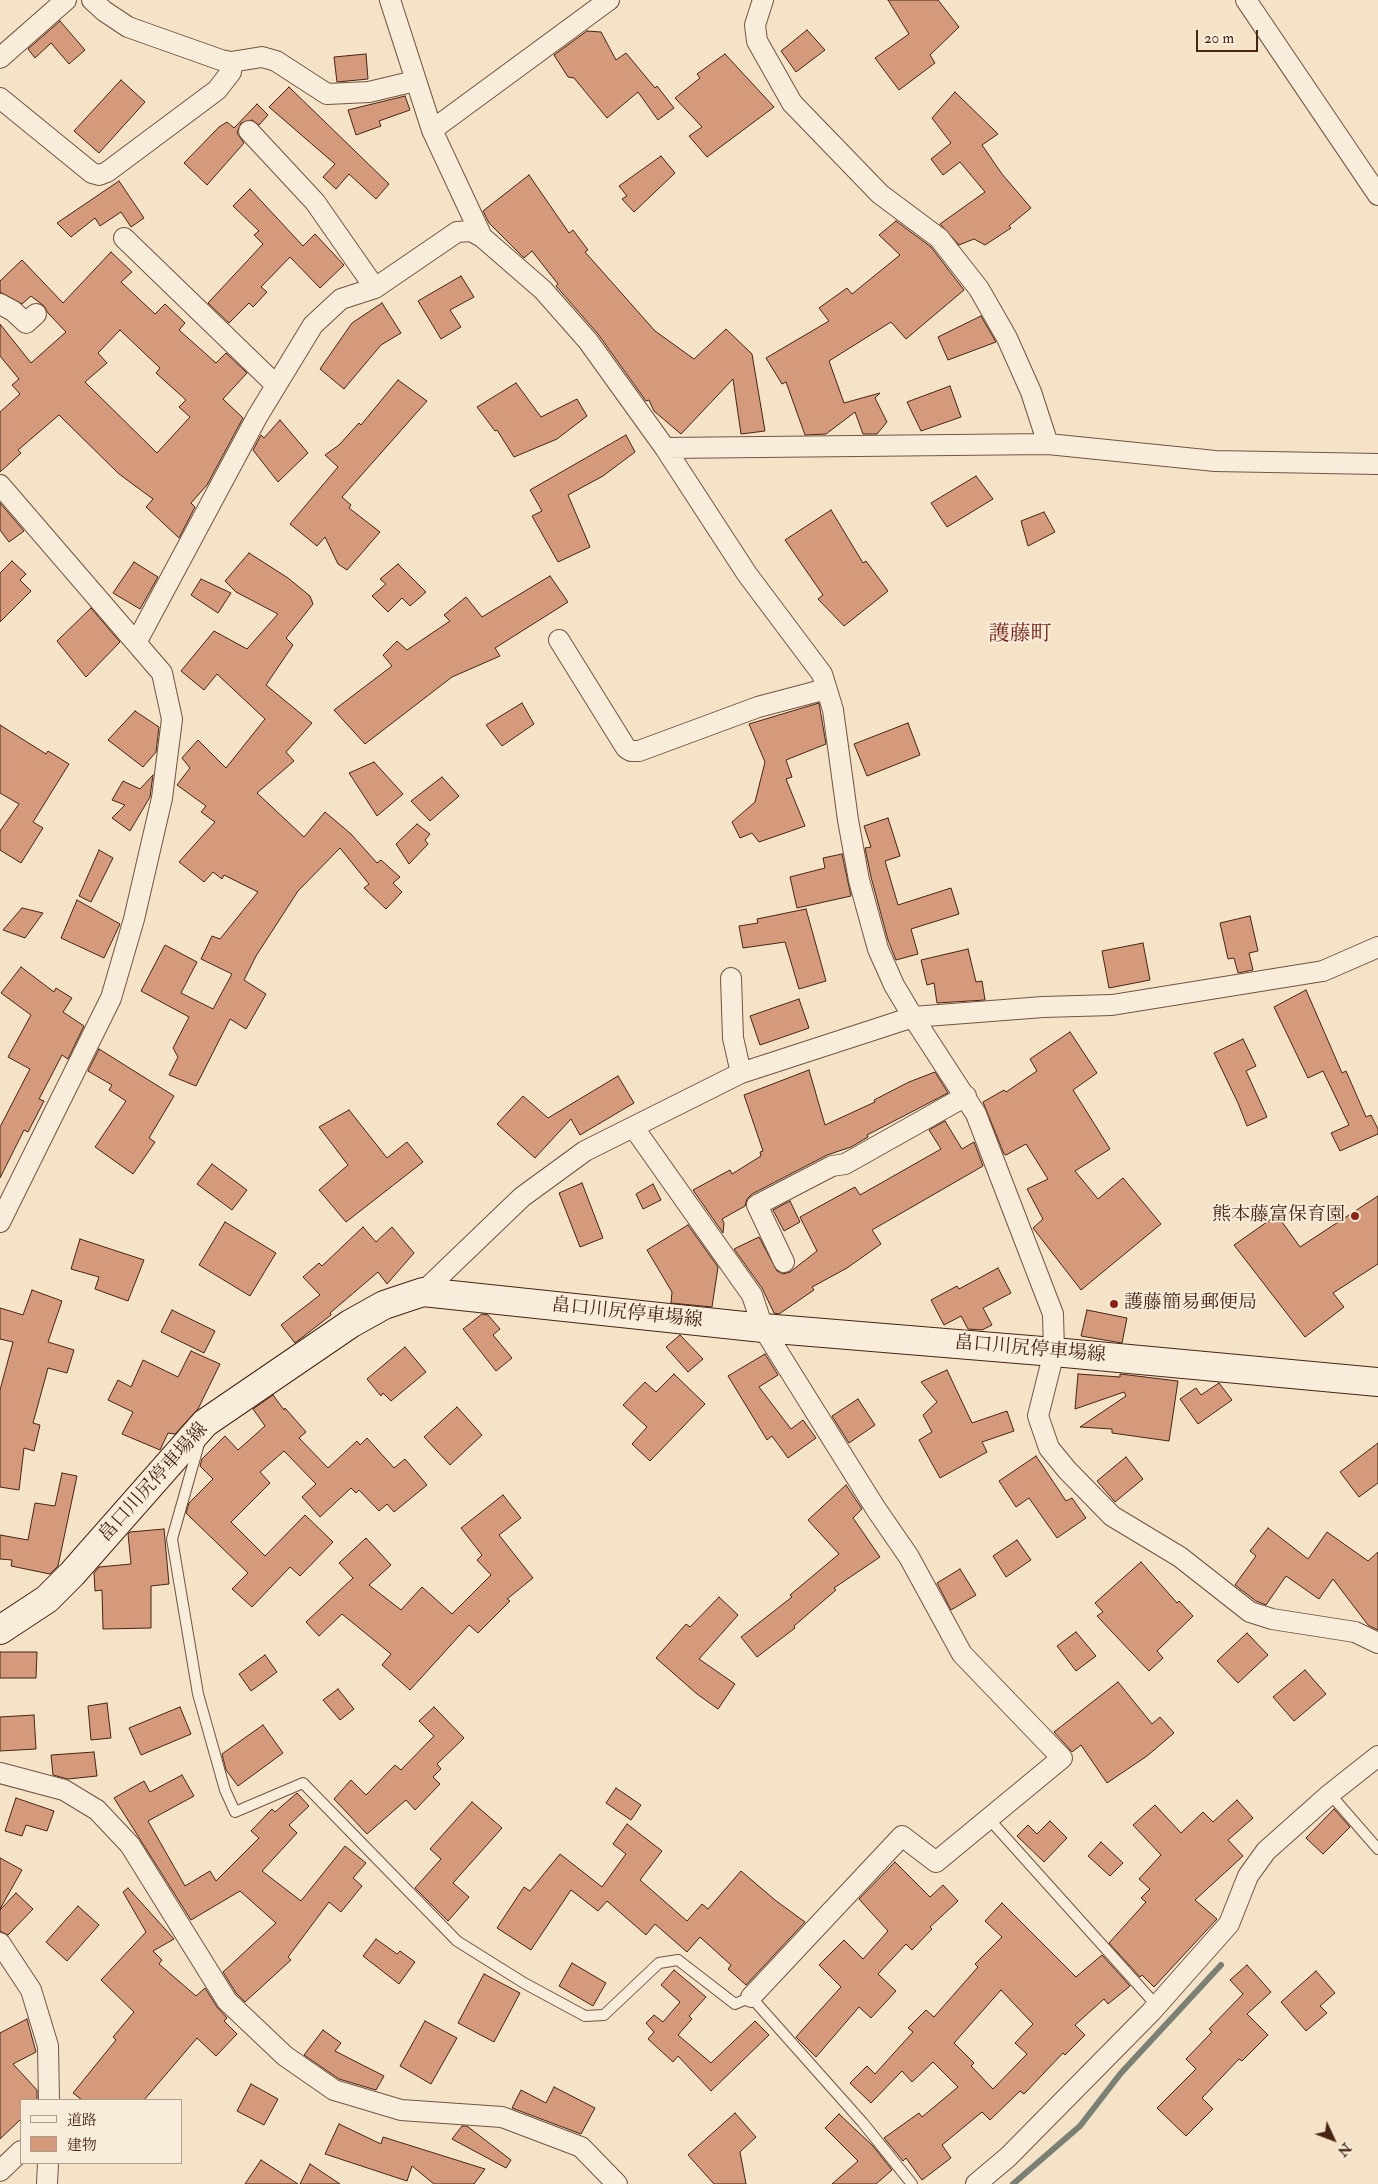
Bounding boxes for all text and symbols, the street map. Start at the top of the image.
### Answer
scale bar [1198,20,1260,52]
text: 20 m [1204,29,1234,48]
district label: 護藤町 [989,622,1051,648]
place label: 熊本藤富保育園 [1212,1205,1345,1227]
marker: 熊本藤富保育園 [1349,1210,1361,1222]
place label: 護藤簡易郵便局 [1124,1293,1257,1315]
street label: 畠口川尻停車場線 [550,1295,704,1333]
marker: 護藤簡易郵便局 [1108,1298,1120,1310]
street label: 畠口川尻停車場線 [953,1332,1107,1368]
street label: 畠口川尻停車場線 [95,1419,213,1547]
legend [20,2099,182,2164]
text: 道路 [67,2111,97,2130]
north arrow [1308,2114,1358,2164]
text: 建物 [67,2136,97,2155]
text: N [1334,2139,1355,2160]

